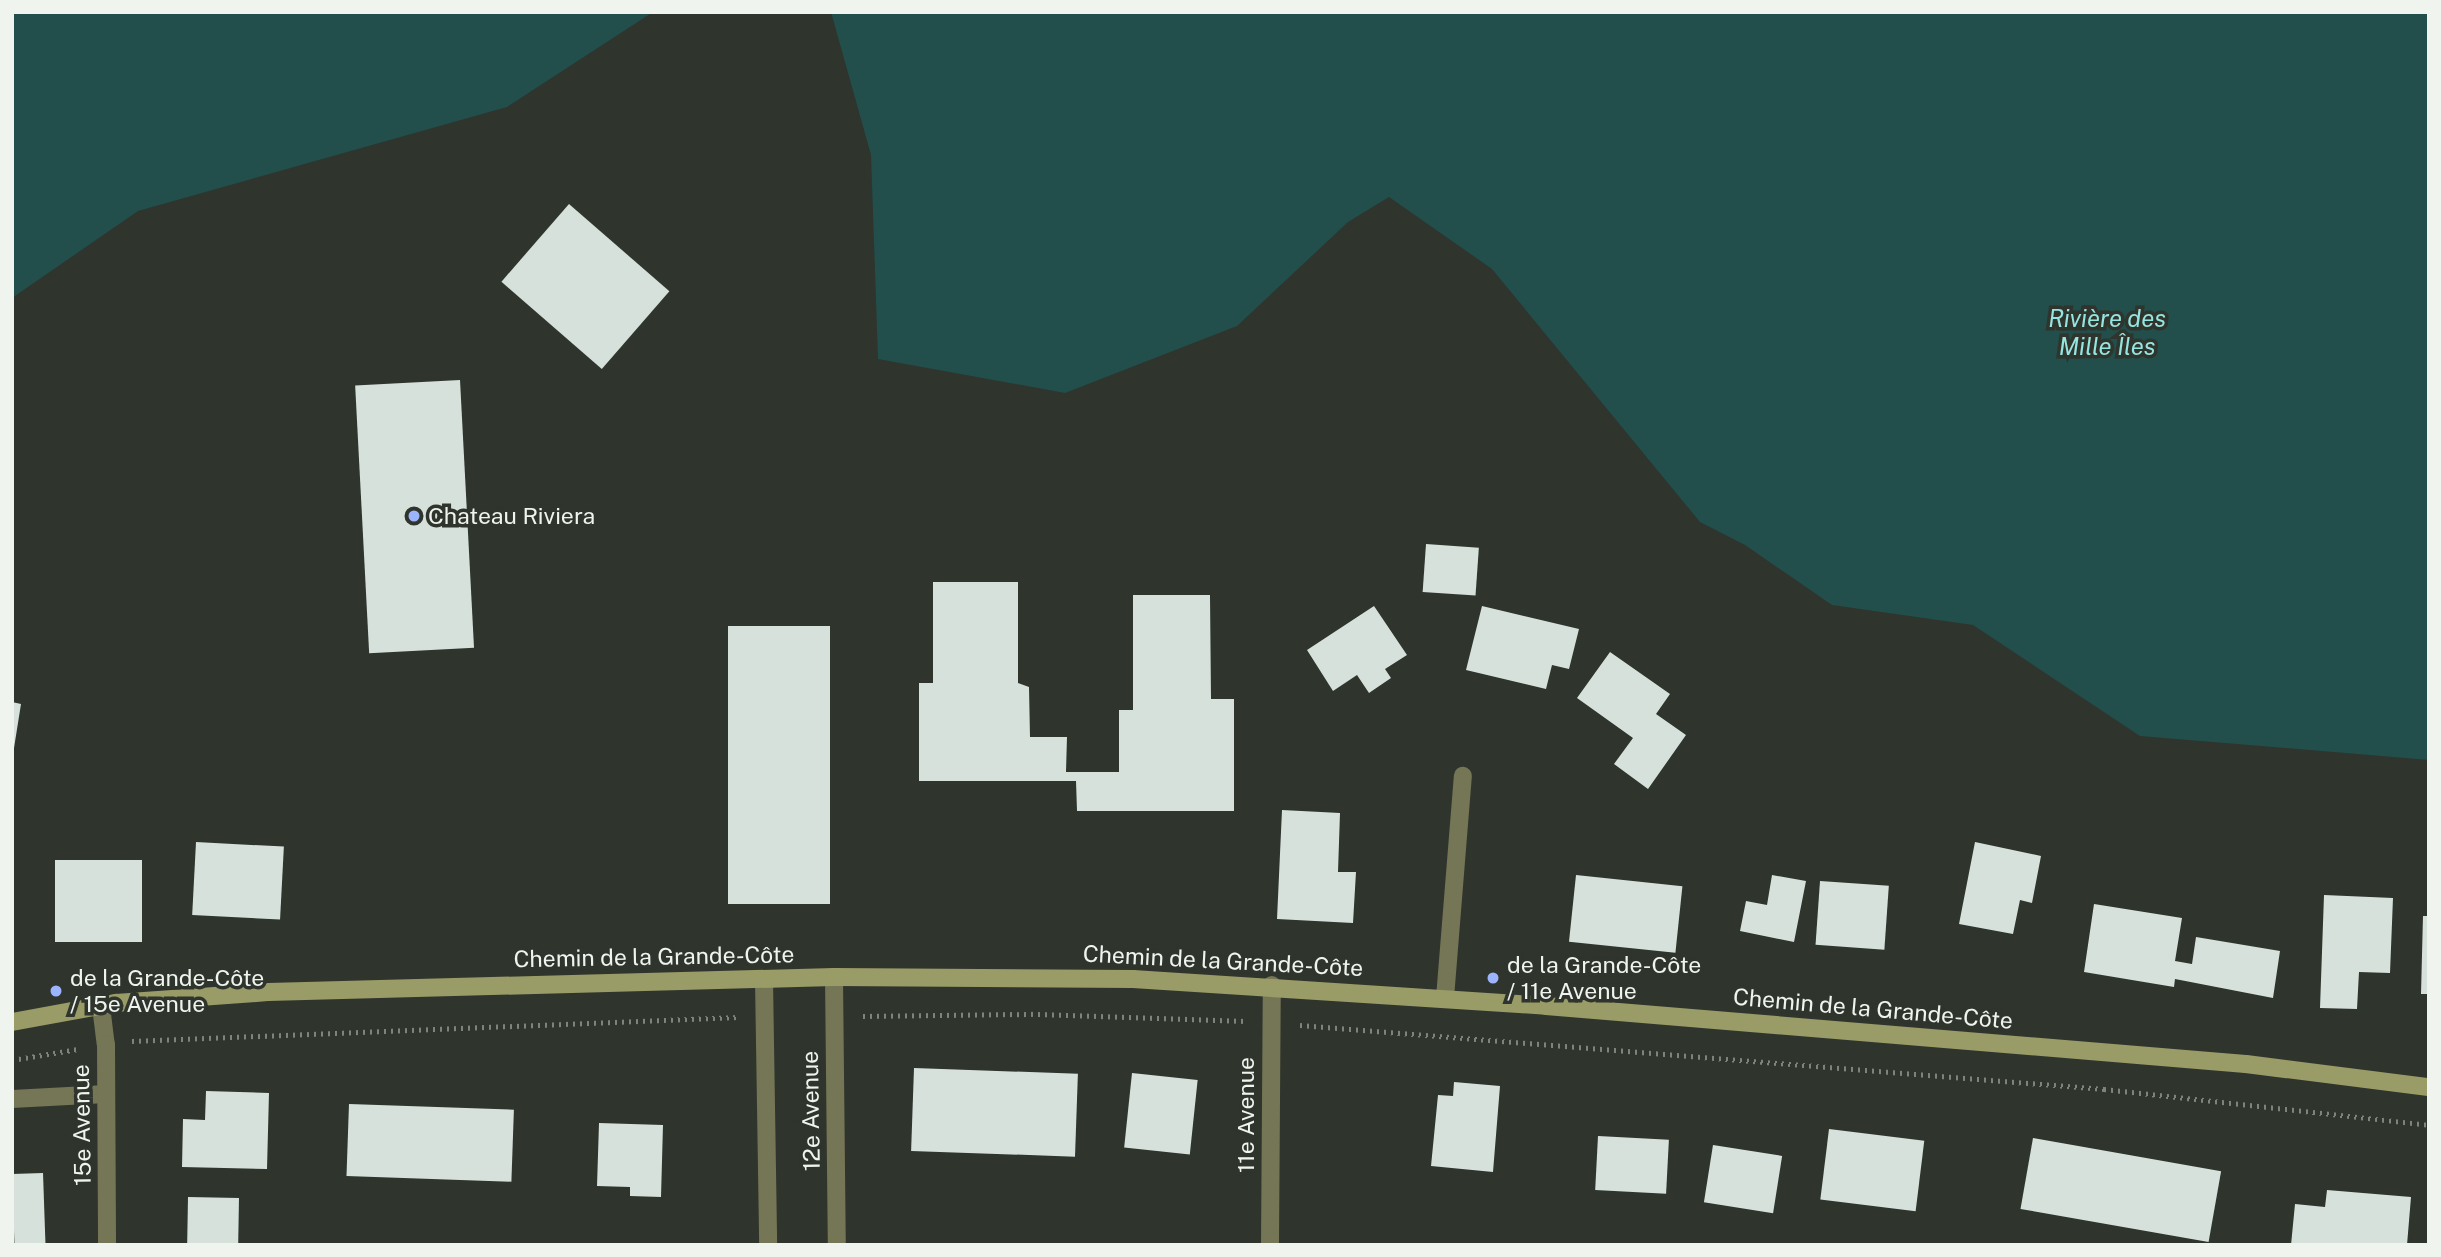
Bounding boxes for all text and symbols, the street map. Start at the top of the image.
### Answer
water label: Rivière des Mille Îles [2048,305,2166,361]
place label: Chateau Riviera [428,502,595,530]
marker: Chateau Riviera [406,508,422,524]
street label: Chemin de la Grande-Côte [1082,940,1364,982]
street label: Chemin de la Grande-Côte [513,941,795,973]
place label: de la Grande-Côte / 11e Avenue [1507,951,1702,1005]
place label: de la Grande-Côte / 15e Avenue [70,964,265,1018]
marker: de la Grande-Côte / 11e Avenue [1485,970,1501,986]
marker: de la Grande-Côte / 15e Avenue [48,983,64,999]
street label: Chemin de la Grande-Côte [1732,983,2014,1035]
street label: 12e Avenue [796,1050,826,1172]
street label: 11e Avenue [1232,1057,1260,1173]
street label: 15e Avenue [67,1064,97,1186]

